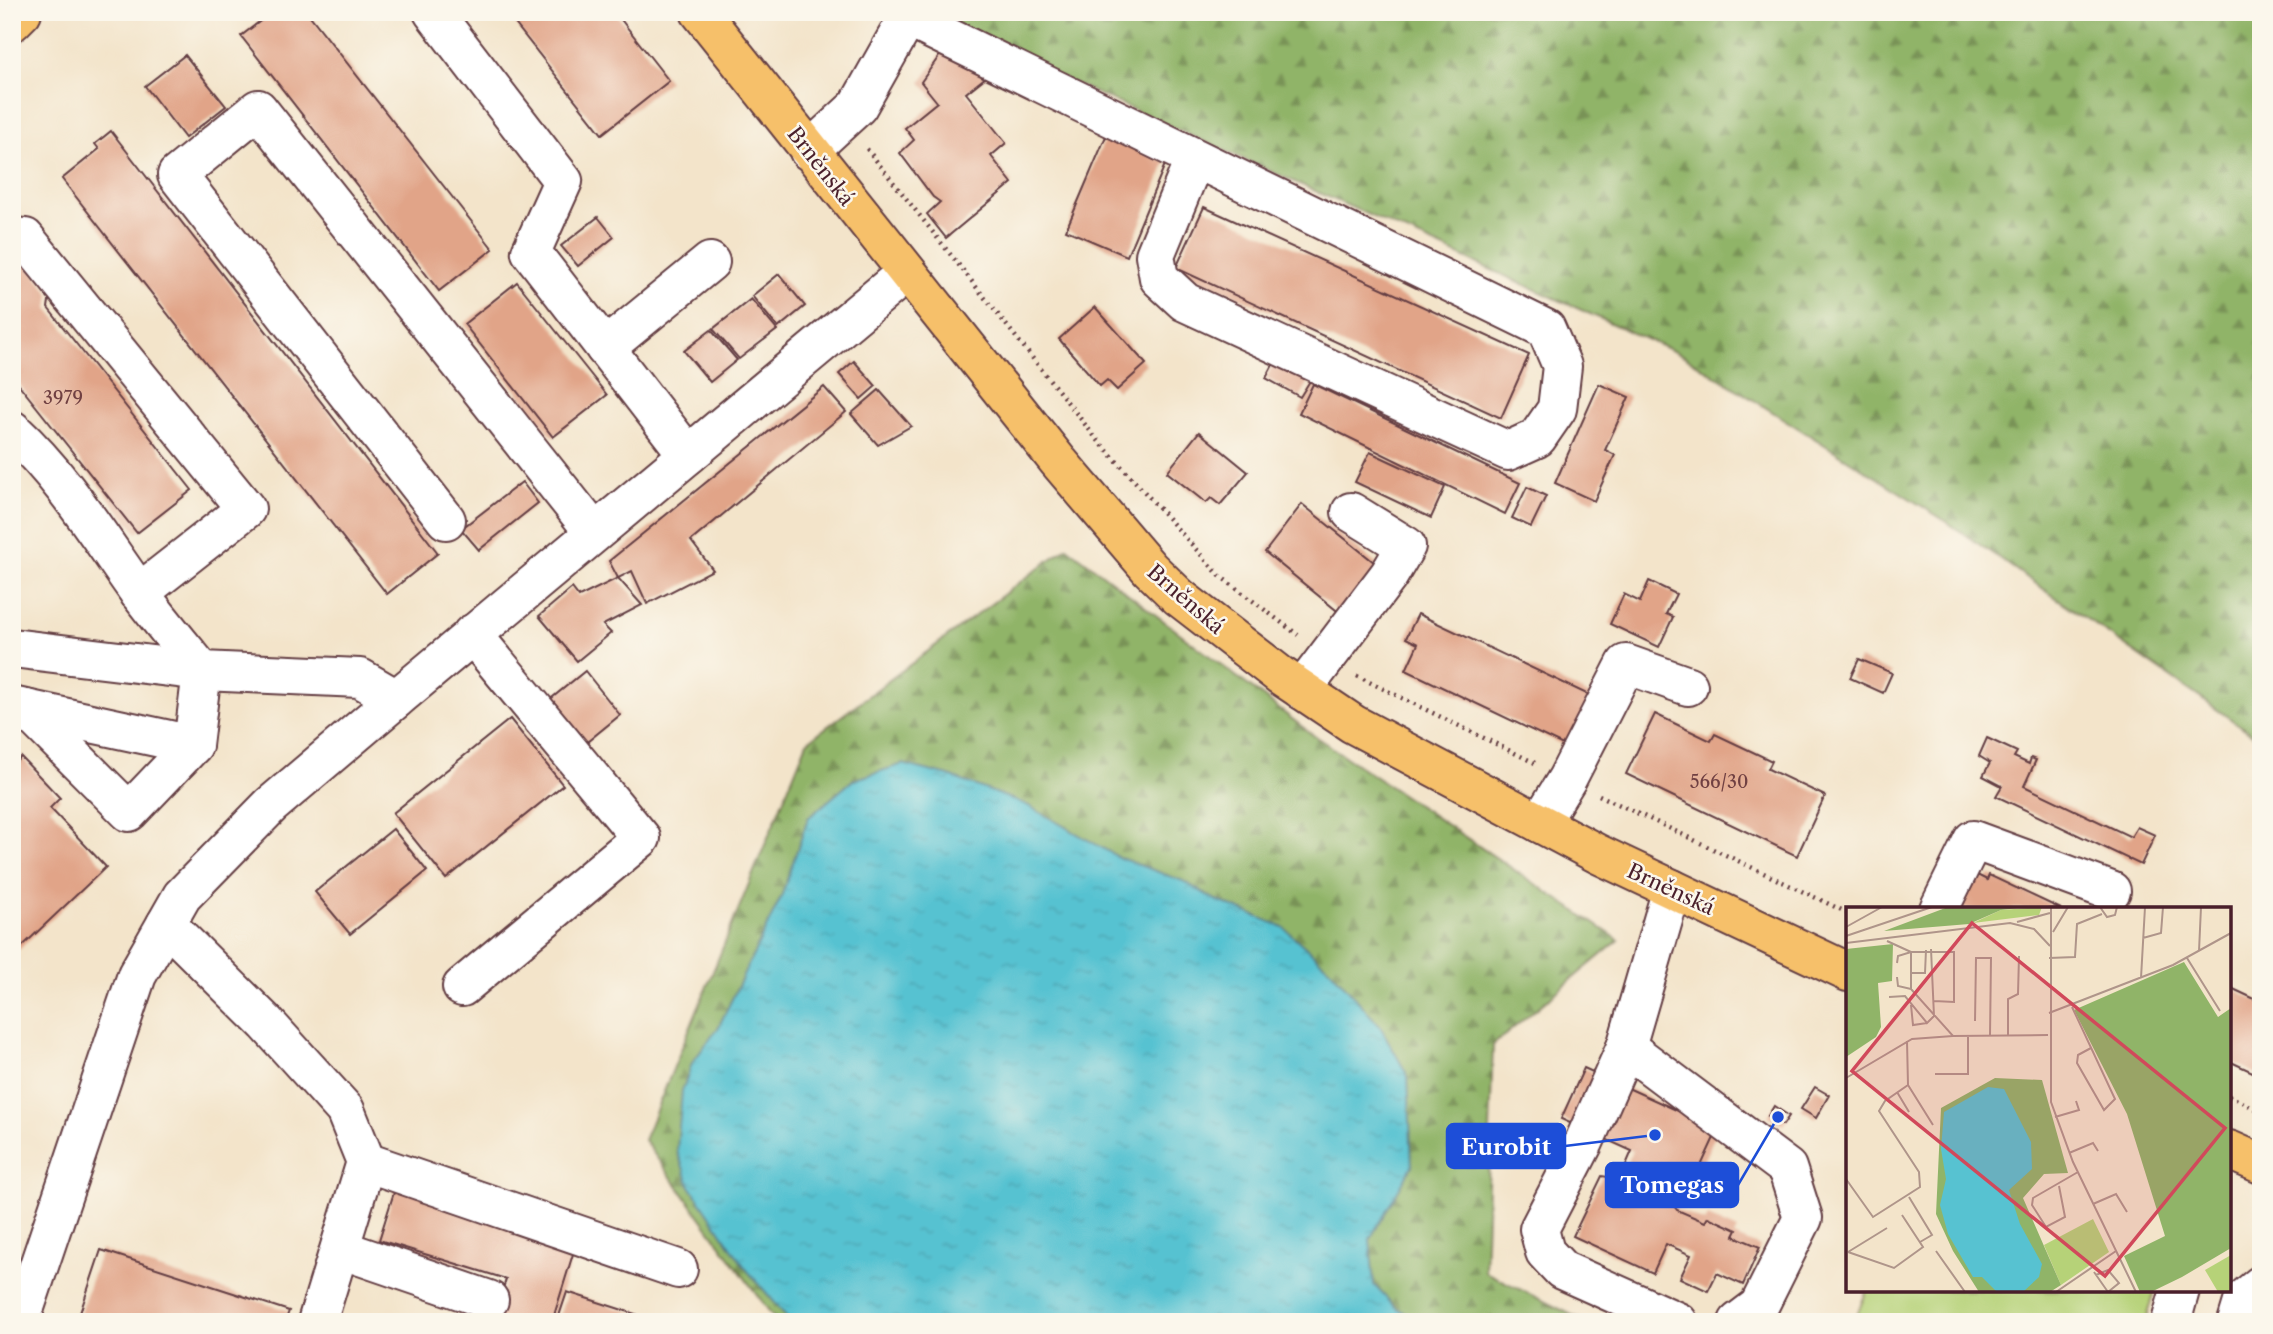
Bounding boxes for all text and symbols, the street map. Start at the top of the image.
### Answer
street label: Brněnská [782,121,860,211]
house number: 3979 [43,387,83,409]
street label: Brněnská [1143,559,1230,640]
house number: 566/30 [1690,771,1748,793]
street label: Brněnská [1623,858,1719,920]
inset map [1846,907,2231,1292]
callout: Eurobit [1447,1124,1565,1168]
text: Eurobit [1461,1133,1552,1161]
callout: Tomegas [1606,1163,1738,1207]
text: Tomegas [1620,1171,1724,1199]

